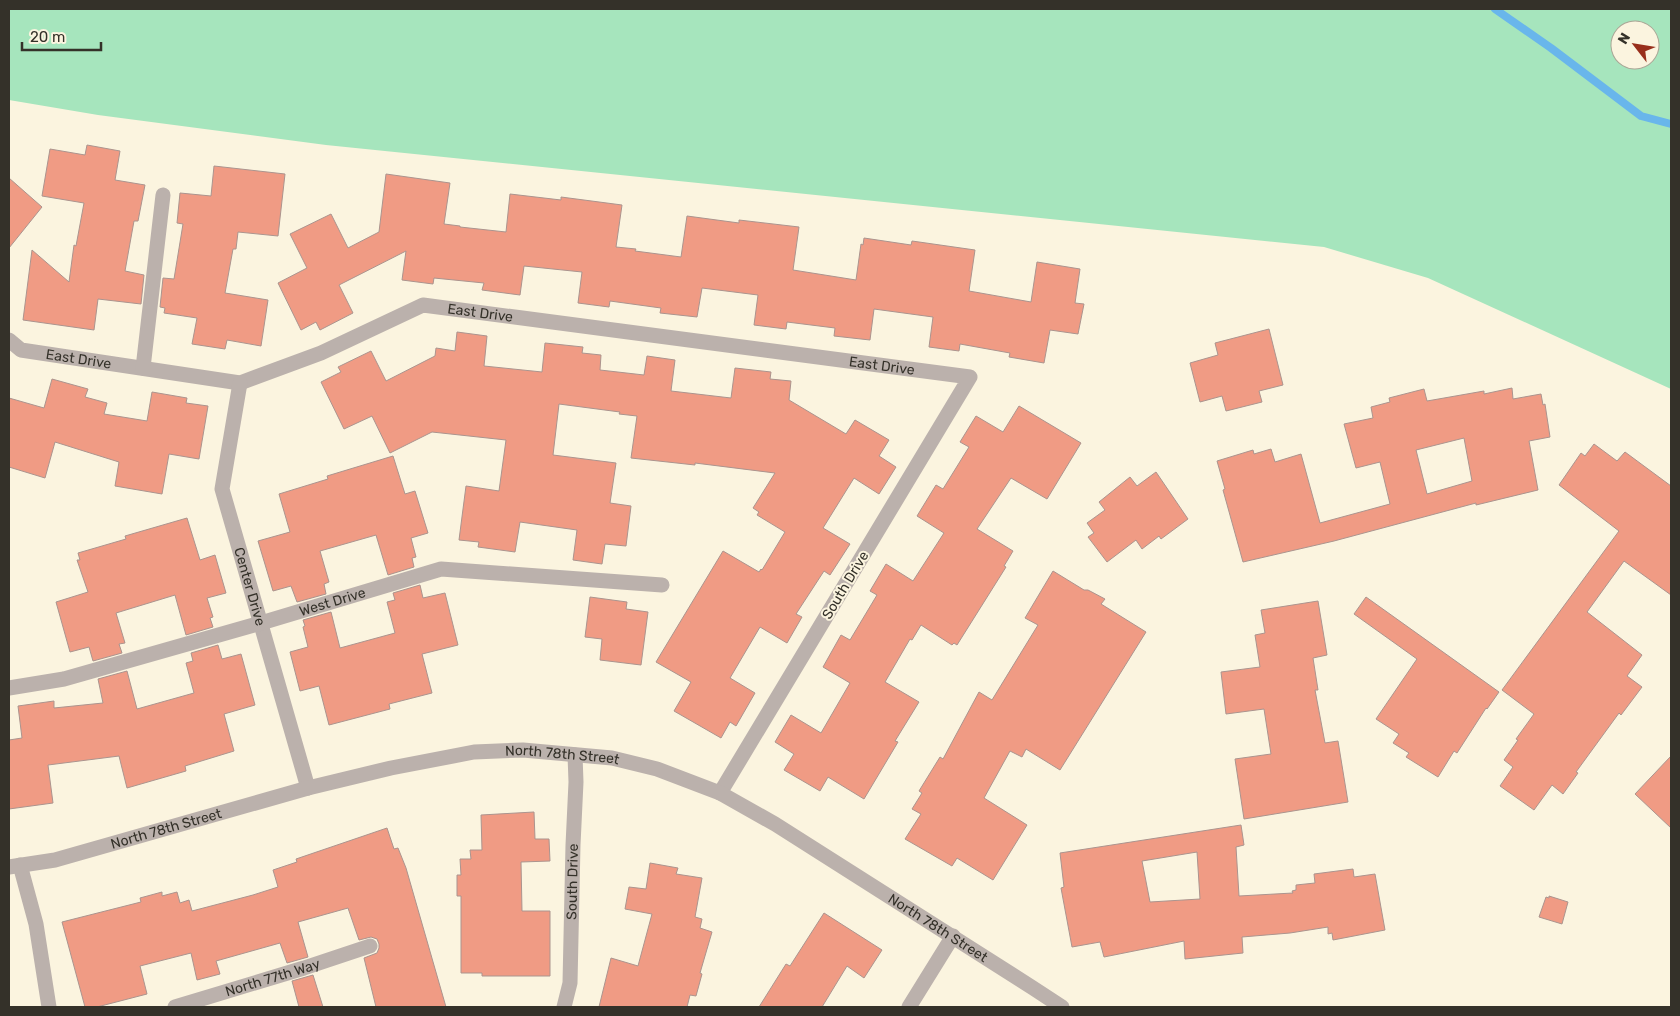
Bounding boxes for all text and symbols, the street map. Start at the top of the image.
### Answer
scale bar [22,20,101,52]
north arrow [1610,20,1660,70]
text: 20 m [30,28,65,46]
text: N [1614,30,1634,47]
street label: East Drive [446,300,514,326]
street label: East Drive [45,346,113,373]
street label: East Drive [848,353,916,379]
street label: Center Drive [230,545,269,628]
street label: South Drive [818,548,872,622]
street label: West Drive [297,584,368,620]
street label: North 78th Street [505,742,622,769]
street label: North 78th Street [109,805,224,853]
street label: South Drive [563,843,582,920]
street label: North 78th Street [885,890,991,966]
street label: North 77th Way [223,955,323,1000]

